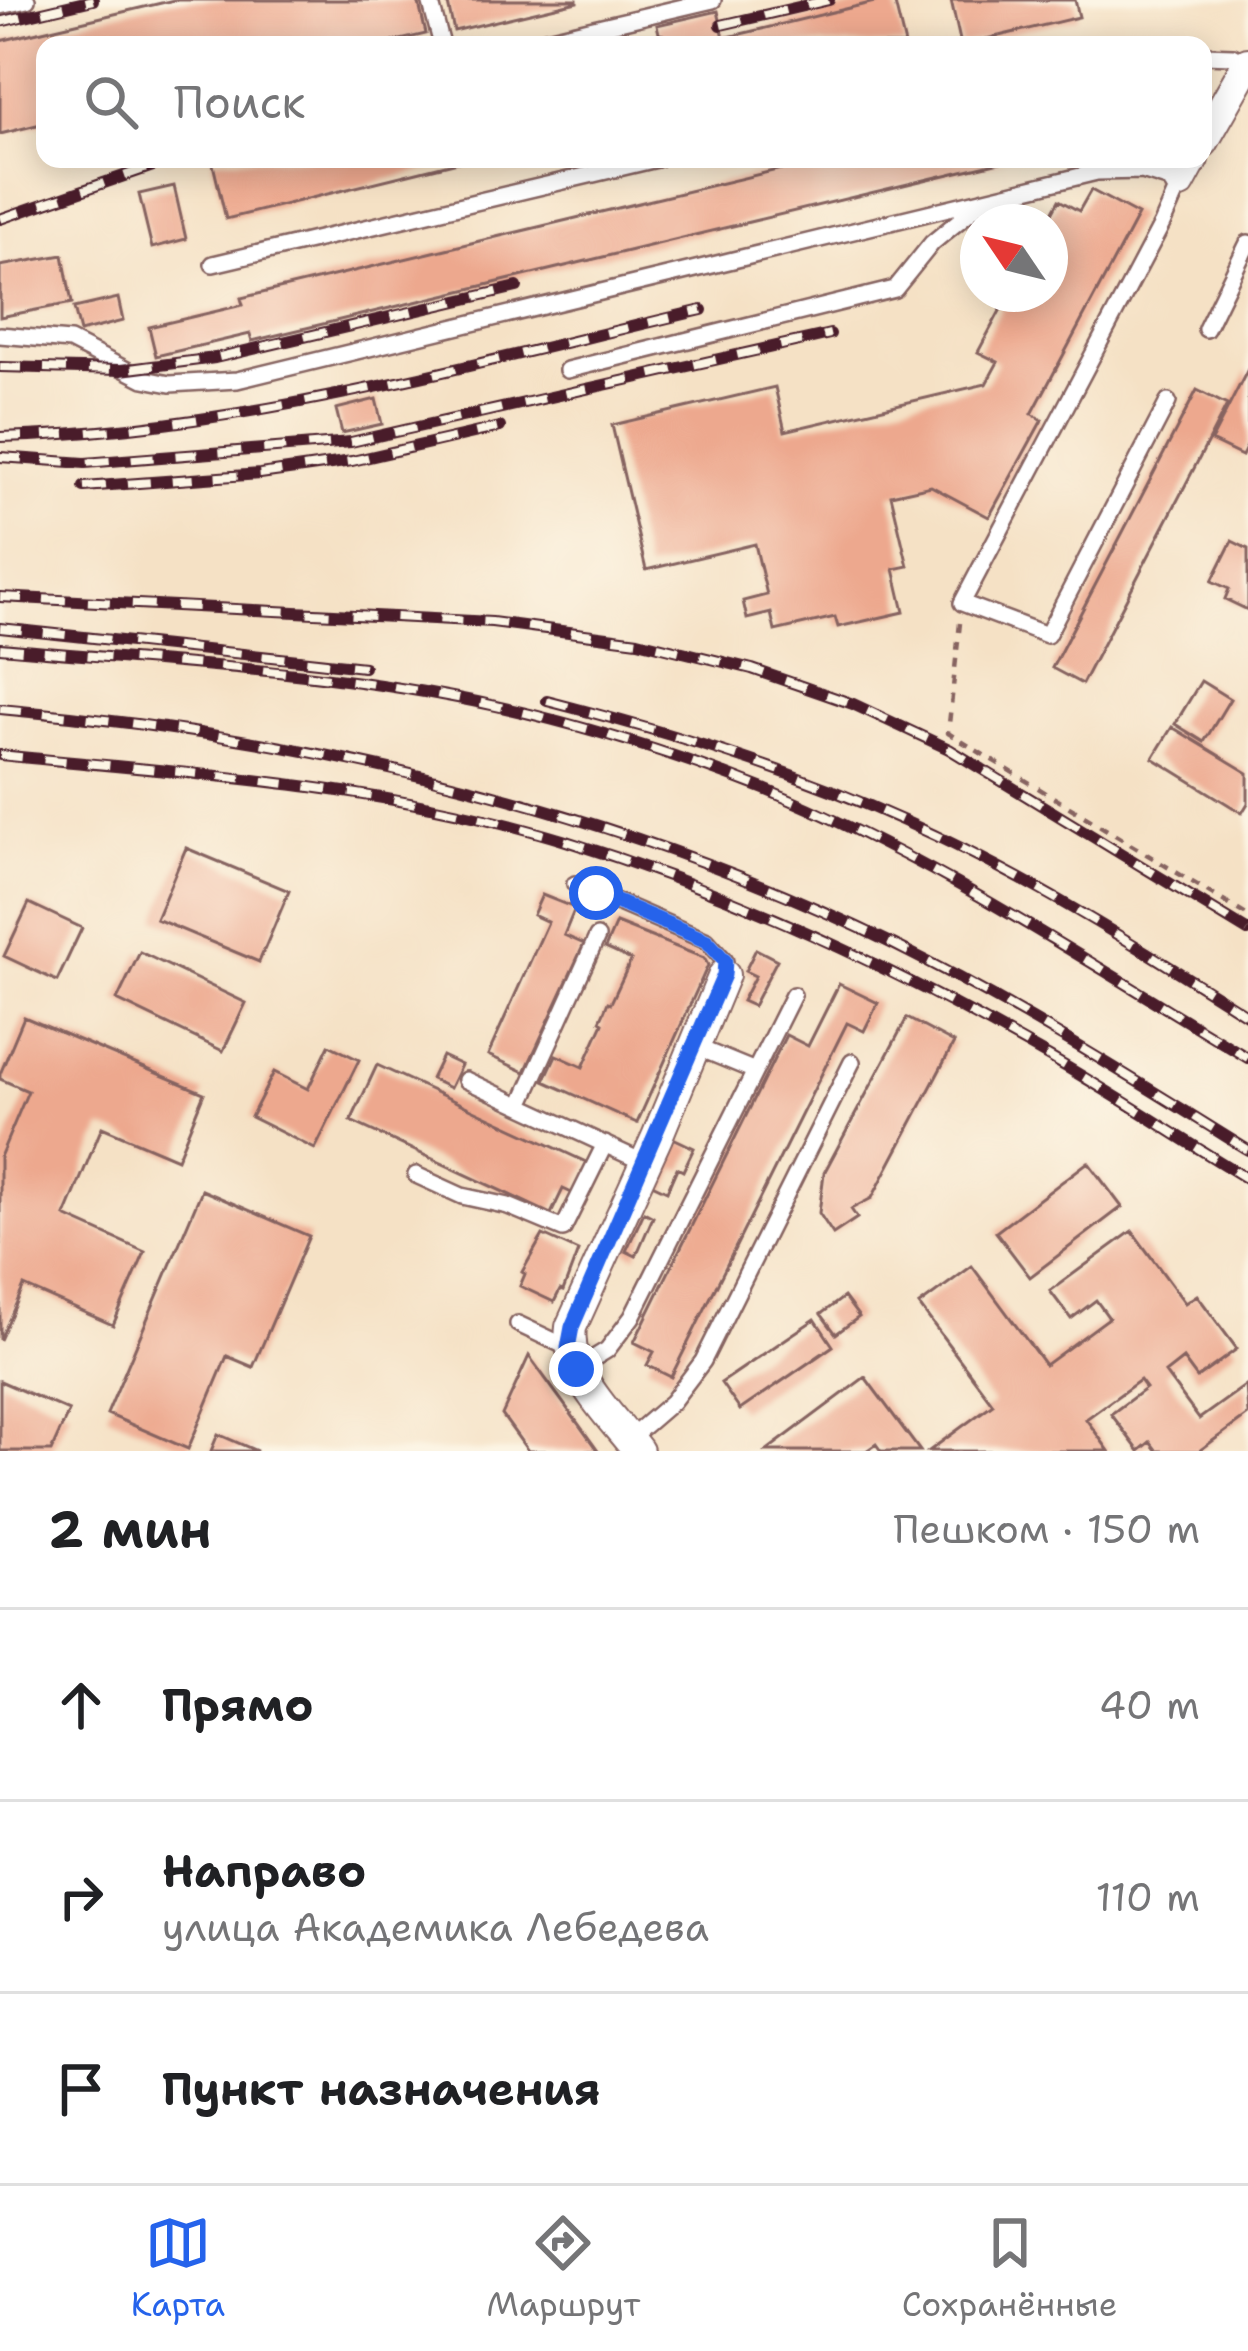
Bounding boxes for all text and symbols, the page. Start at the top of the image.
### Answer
search box [36,36,1212,168]
icon: search [78,69,144,135]
text: Поиск [174,72,305,132]
north arrow [960,204,1068,312]
route start [569,866,623,920]
route end [549,1342,603,1396]
text: 2 мин [48,1495,212,1563]
text: Пешком · 150 m [893,1503,1200,1555]
icon: ahead [48,1672,114,1738]
text: Прямо [162,1675,313,1735]
text: 40 m [1099,1679,1200,1731]
text: Направо [162,1841,366,1901]
icon: right [48,1864,114,1930]
text: 110 m [1096,1871,1200,1923]
text: улица Академика Лебедева [162,1901,709,1953]
icon: arrive [48,2056,114,2122]
text: Пункт назначения [162,2059,601,2119]
tab: Карта [131,2210,225,2327]
tab: Маршрут [486,2210,640,2327]
tab: Сохранённые [902,2210,1117,2327]

